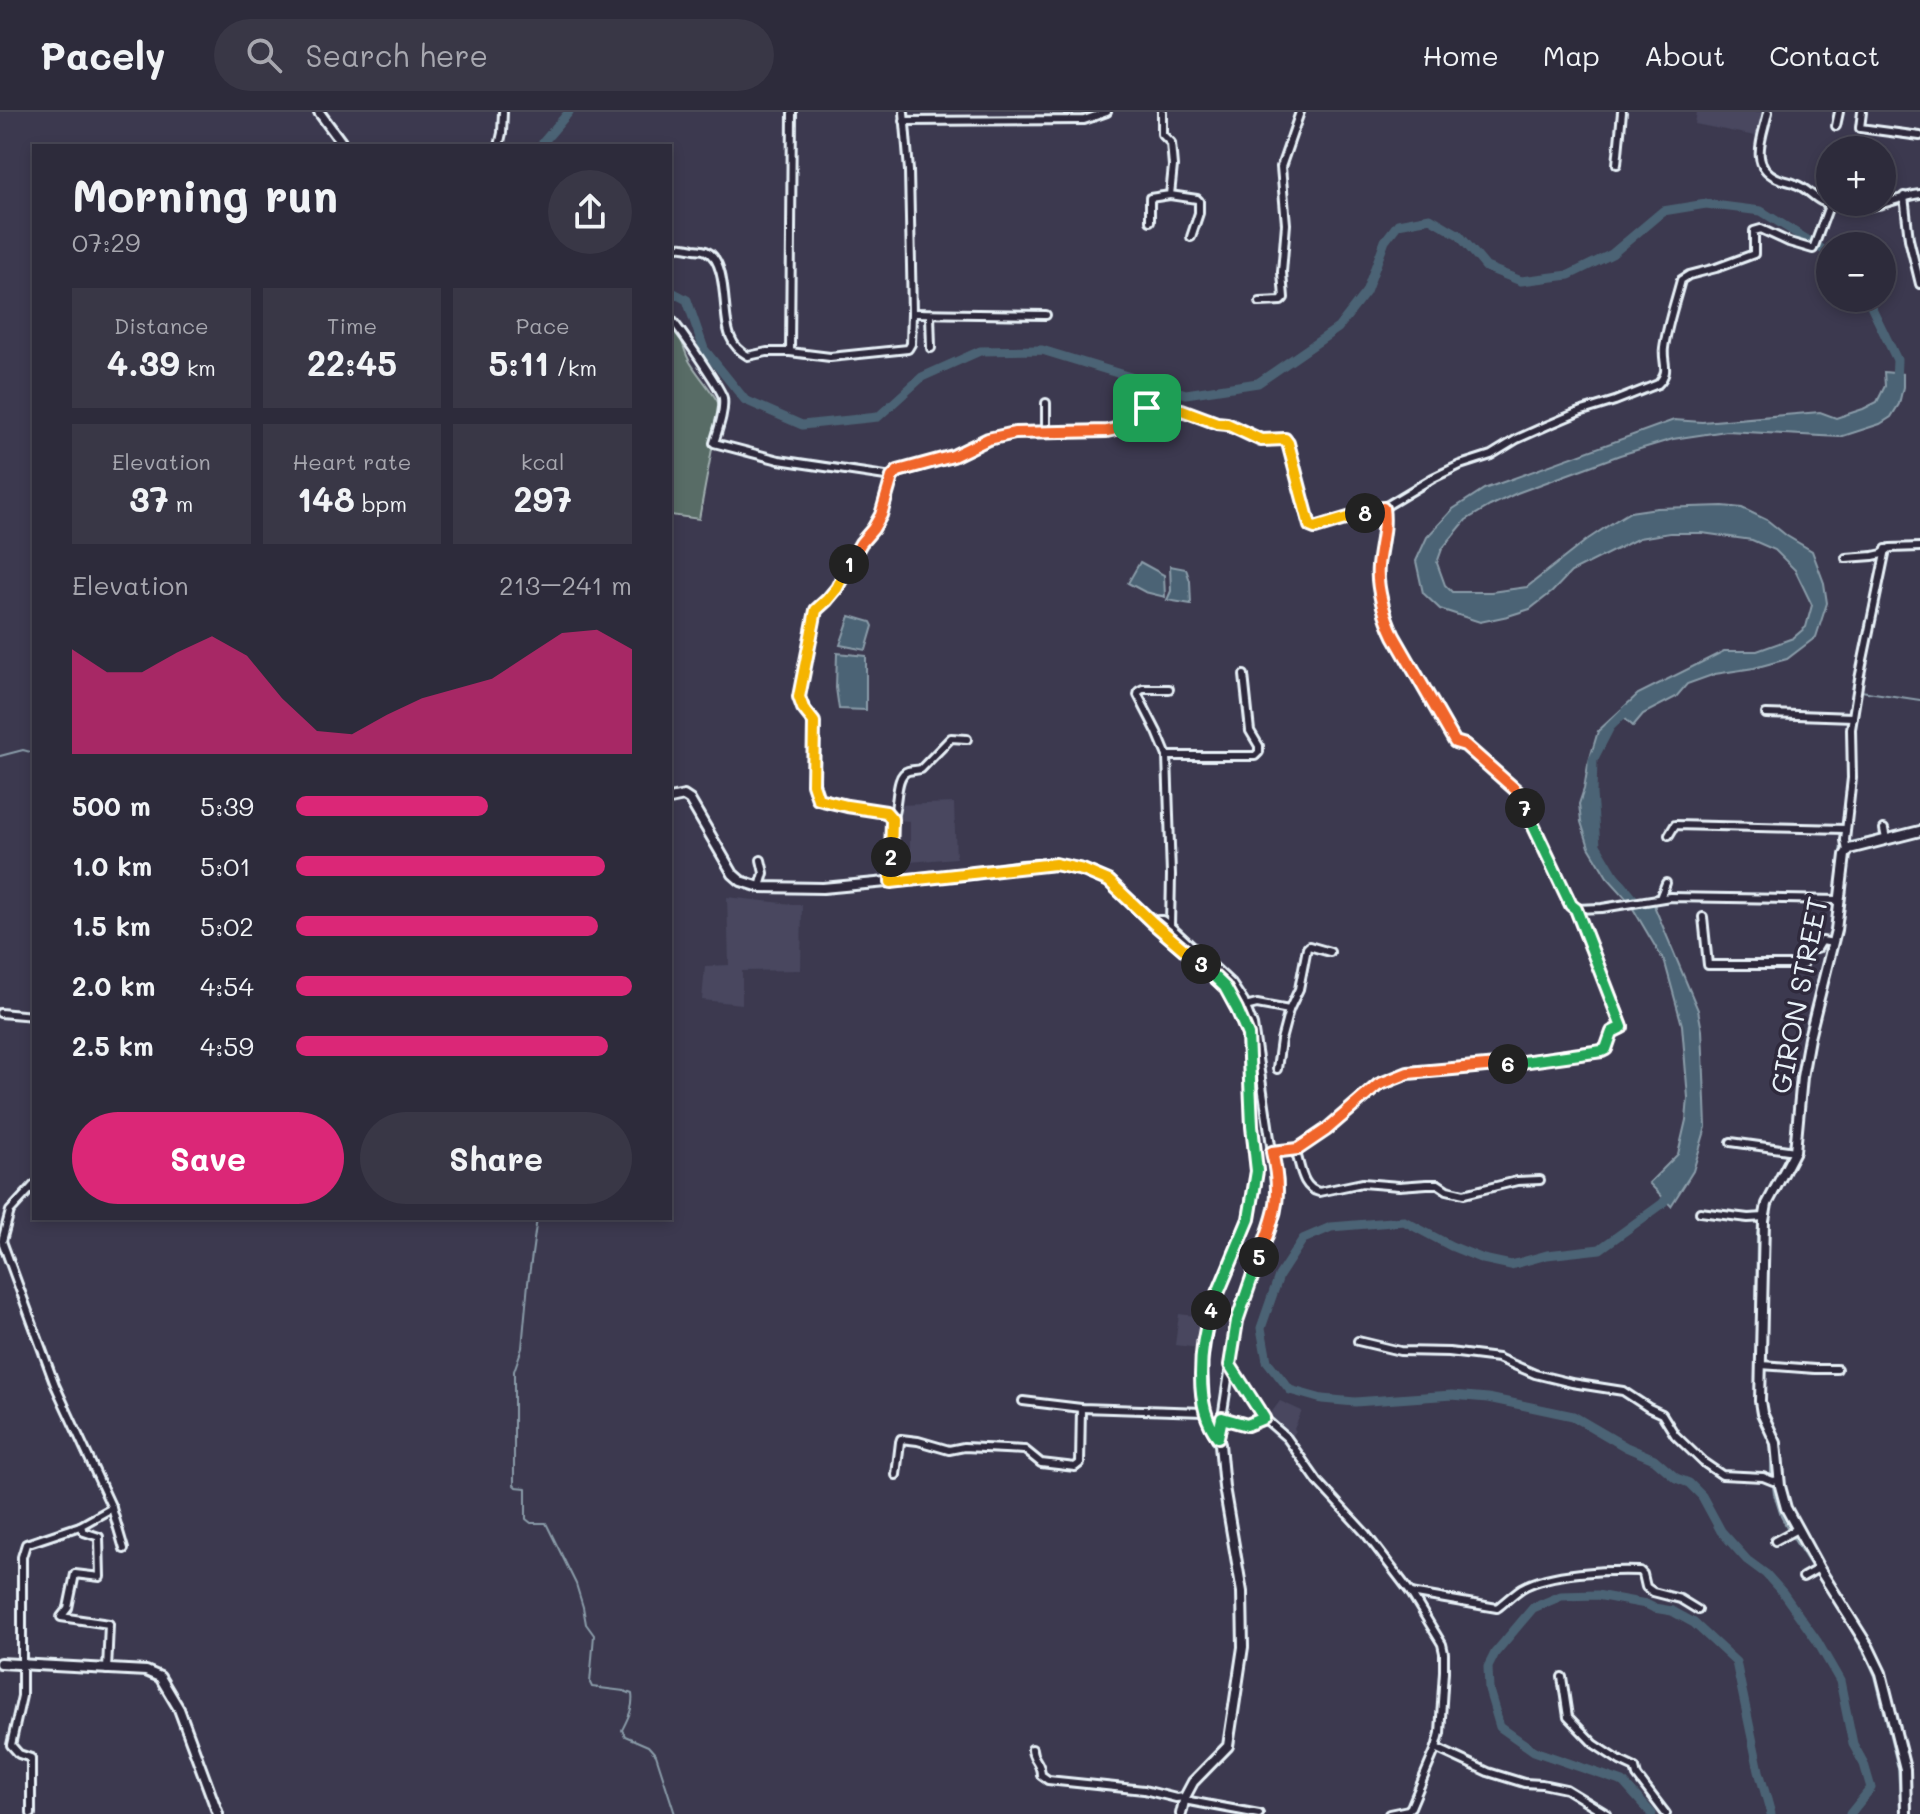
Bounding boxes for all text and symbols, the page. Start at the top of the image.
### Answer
search box [214,19,774,91]
text: Pacely [40,30,166,80]
icon: search [242,33,286,77]
text: Search here [306,35,488,75]
text: Home [1423,37,1499,73]
text: Map [1543,37,1600,73]
text: About [1644,37,1725,73]
text: Contact [1769,37,1880,73]
map controls [1816,136,1896,312]
button: + [1816,136,1896,216]
text: Morning run [72,166,338,223]
button: share [548,170,632,254]
text: 07:29 [72,225,140,259]
button: − [1816,232,1896,312]
text: Distance [114,311,209,340]
text: Time [327,311,377,340]
text: Pace [516,311,570,340]
text: 4.39 [107,340,180,385]
text: 22:45 [307,340,397,385]
text: 5:11 [488,340,549,385]
text: km [180,353,216,382]
text: /km [549,353,597,382]
pin [1113,374,1181,442]
icon: arrive [1125,386,1169,430]
text: Elevation [112,447,211,476]
text: Heart rate [293,447,411,476]
text: kcal [521,447,565,476]
text: 37 [129,476,169,521]
text: 148 [297,476,355,521]
text: 297 [513,476,572,521]
text: m [169,489,193,518]
text: bpm [355,489,407,518]
pin: 8 [1345,493,1385,533]
text: 8 [1358,498,1372,527]
pin: 1 [829,544,869,584]
text: 1 [844,549,854,578]
text: Elevation [72,568,189,602]
text: 213–241 m [499,568,632,602]
pin: 7 [1505,788,1545,828]
text: 500 m [72,789,151,823]
text: 5:39 [200,789,254,823]
text: 7 [1519,793,1531,822]
pin: 2 [871,837,911,877]
text: 2 [885,842,897,871]
text: 1.0 km [72,849,152,883]
text: 5:01 [200,849,251,883]
street label: GIRON STREET [1761,894,1835,1096]
text: 1.5 km [72,909,151,943]
text: 5:02 [200,909,254,943]
pin: 3 [1181,944,1221,984]
text: 3 [1194,949,1208,978]
text: 2.0 km [72,969,155,1003]
text: 4:54 [200,969,254,1003]
text: 2.5 km [72,1029,154,1063]
text: 4:59 [200,1029,254,1063]
pin: 6 [1488,1044,1528,1084]
text: 6 [1501,1049,1515,1078]
button: Save [72,1112,344,1204]
button: Share [360,1112,632,1204]
pin: 5 [1239,1237,1279,1277]
text: 5 [1253,1242,1265,1271]
pin: 4 [1191,1290,1231,1330]
text: 4 [1204,1295,1218,1324]

